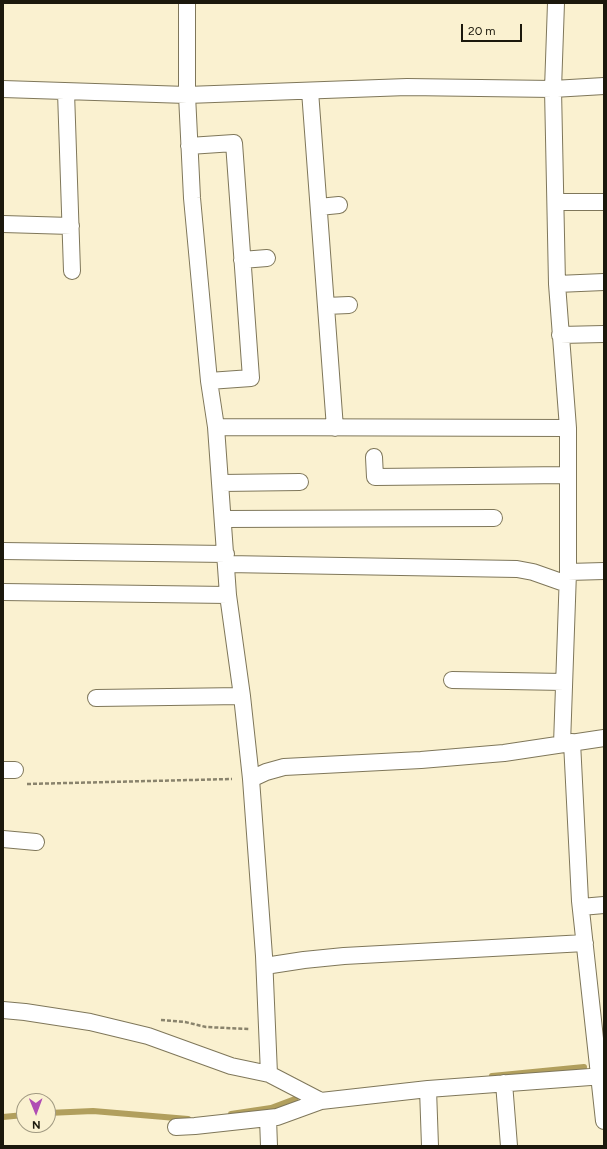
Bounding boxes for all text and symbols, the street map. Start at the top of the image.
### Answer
scale bar [463,16,524,42]
text: 20 m [468,24,496,38]
north arrow [16,1093,56,1133]
text: N [32,1118,41,1131]

